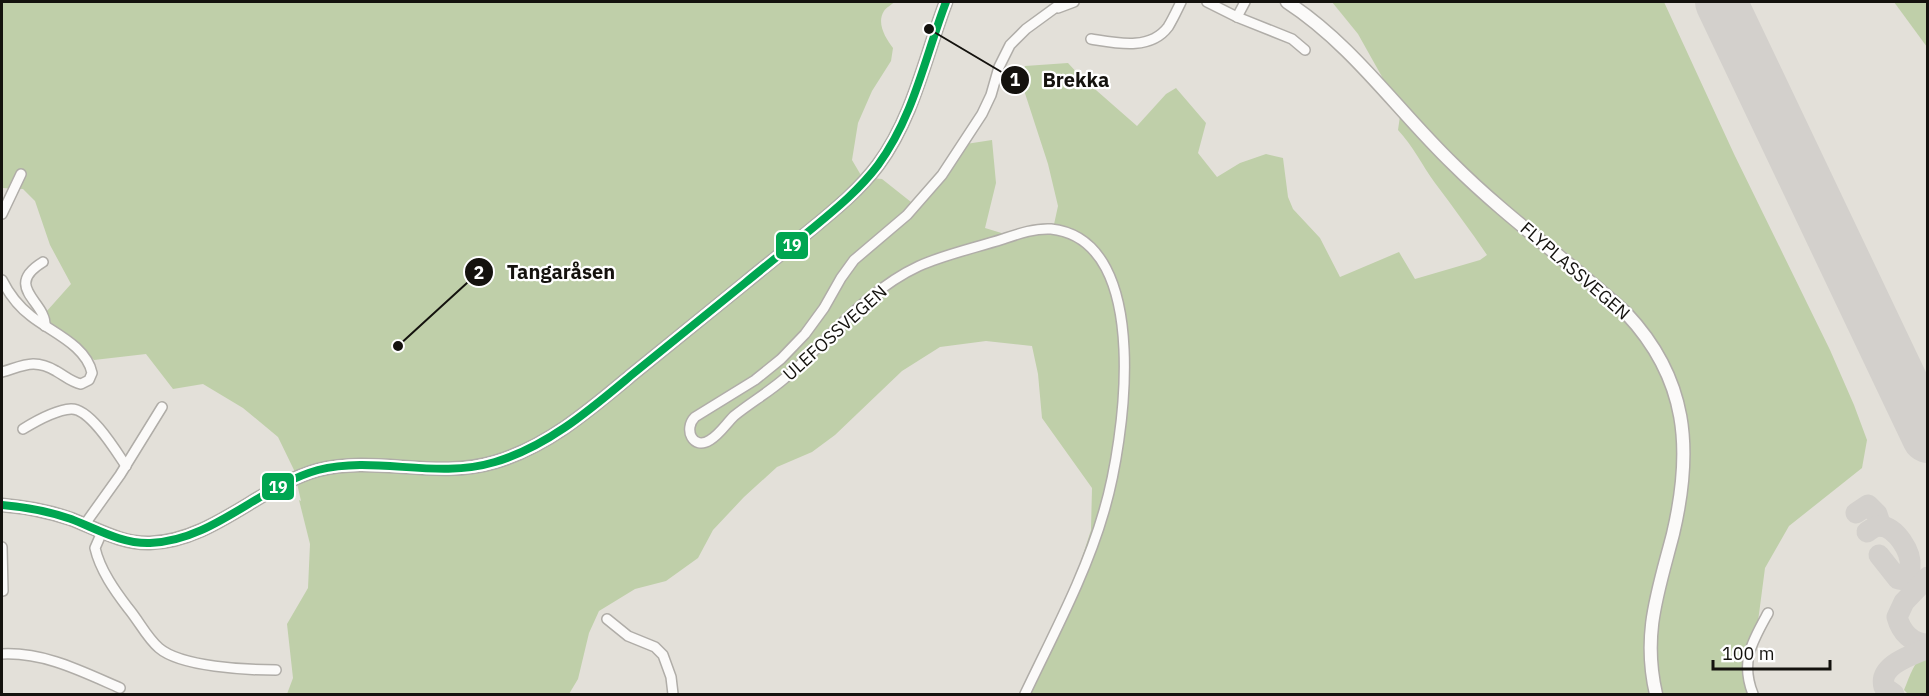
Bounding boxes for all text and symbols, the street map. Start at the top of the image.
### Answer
callout: Brekka [1000,61,1121,99]
text: Brekka [1042,66,1110,93]
text: 1 [1010,68,1021,91]
street label: FLYPLASSVEGEN [1516,217,1635,325]
line badge: 19 [775,231,809,260]
text: 19 [782,235,802,255]
callout: Tangaråsen [464,253,627,291]
text: Tangaråsen [507,258,615,285]
text: 2 [474,261,484,284]
street label: ULEFOSSVEGEN [778,280,891,385]
line badge: 19 [261,472,295,501]
text: 19 [268,477,288,497]
scale bar [1713,633,1830,671]
text: 100 m [1722,642,1774,665]

